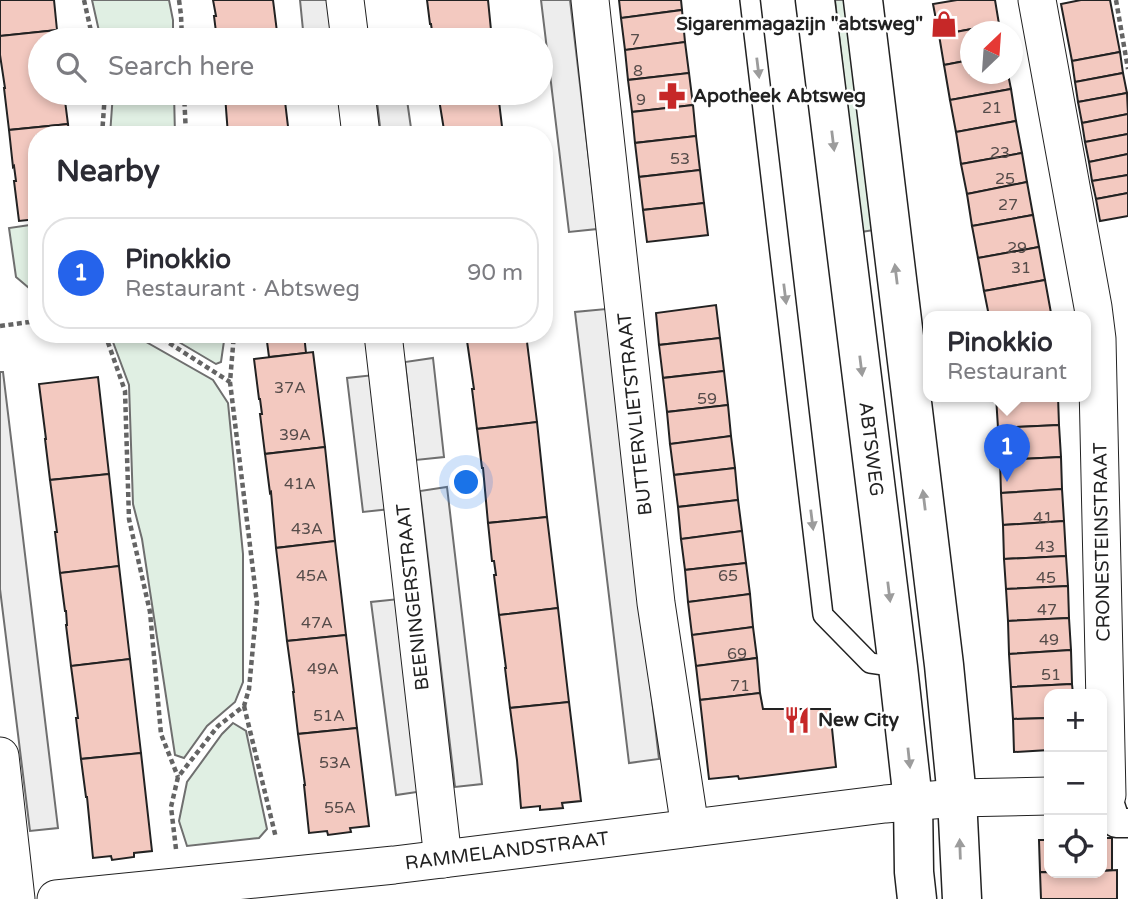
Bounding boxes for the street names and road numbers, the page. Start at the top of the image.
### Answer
street label: BUTTERVLIETSTRAAT [613,311,657,517]
street label: ABTSWEG [854,400,888,498]
street label: CRONESTEINSTRAAT [1089,442,1115,642]
street label: BEENINGERSTRAAT [392,502,434,692]
street label: RAMMELANDSTRAAT [404,828,611,874]

